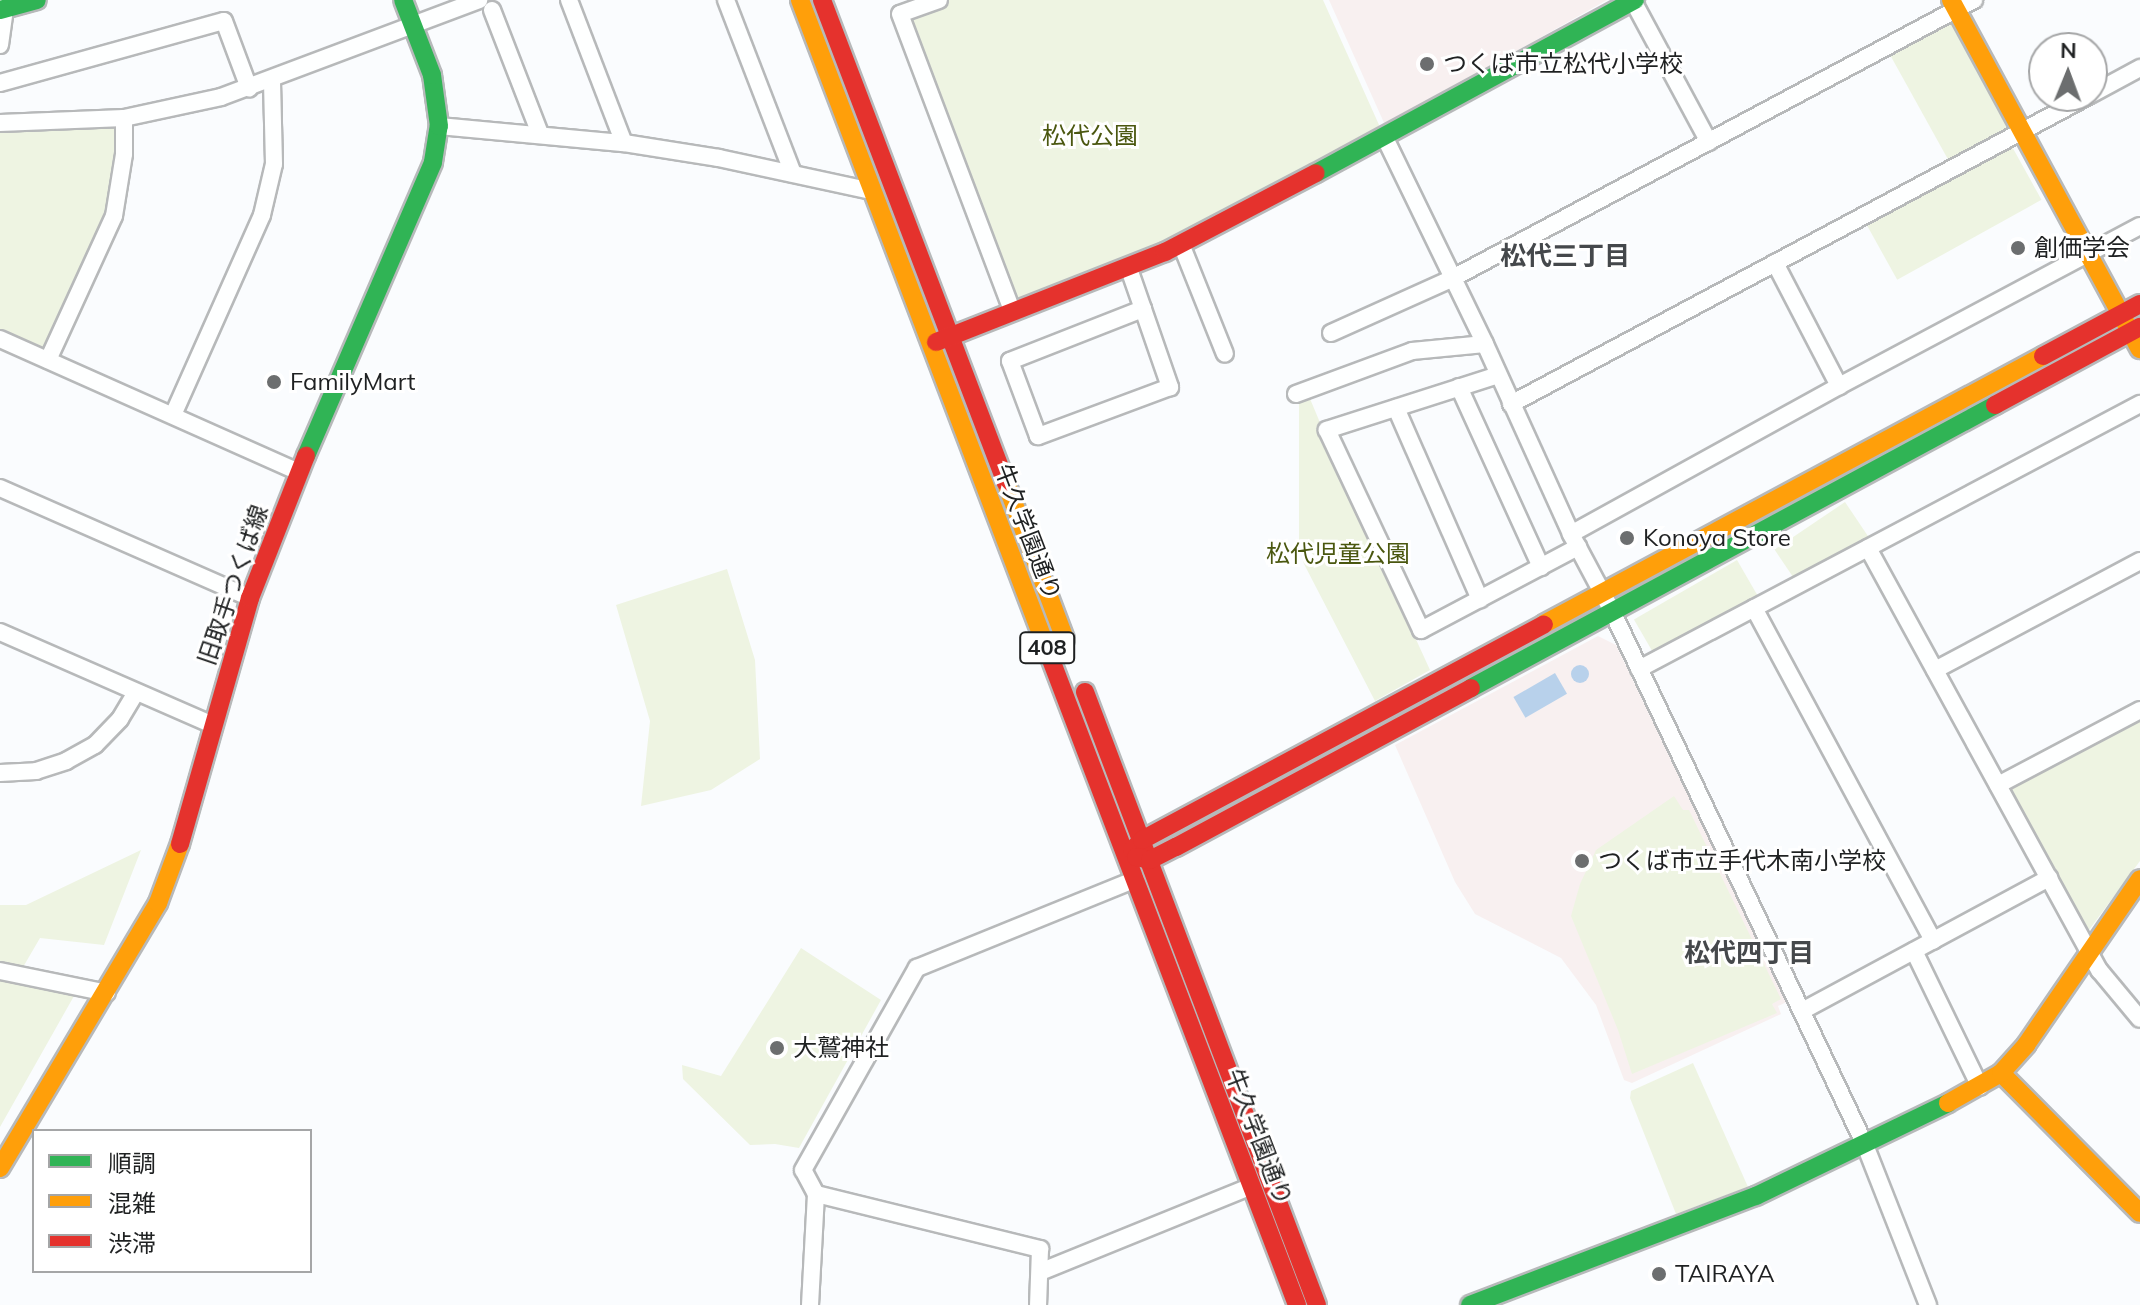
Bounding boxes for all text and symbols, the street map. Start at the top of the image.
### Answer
north arrow [2028,32,2108,112]
text: N [2060,36,2077,64]
place label: つくば市立松代小学校 [1443,50,1683,78]
marker: つくば市立松代小学校 [1418,55,1436,73]
park label: 松代公園 [1042,122,1138,150]
place label: 創価学会 [2034,234,2130,262]
marker: 創価学会 [2009,239,2027,257]
district label: 松代三丁目 [1500,240,1630,272]
place label: FamilyMart [290,368,415,396]
marker: FamilyMart [265,373,283,391]
street label: 牛久学園通り [989,460,1067,604]
street label: 旧取手つくば線 [192,501,274,669]
place label: Konoya Store [1643,524,1791,552]
marker: Konoya Store [1618,529,1636,547]
park label: 松代児童公園 [1266,540,1410,568]
road number: 408 [1019,630,1075,666]
place label: つくば市立手代木南小学校 [1598,847,1886,875]
marker: つくば市立手代木南小学校 [1573,852,1591,870]
district label: 松代四丁目 [1684,937,1814,969]
place label: 大鷲神社 [793,1034,889,1062]
marker: 大鷲神社 [768,1039,786,1057]
street label: 牛久学園通り [1220,1065,1298,1209]
legend [32,1129,312,1273]
text: 順調 [108,1148,156,1178]
text: 混雑 [108,1188,156,1218]
text: 渋滞 [108,1228,156,1258]
place label: TAIRAYA [1675,1260,1775,1288]
marker: TAIRAYA [1650,1265,1668,1283]

